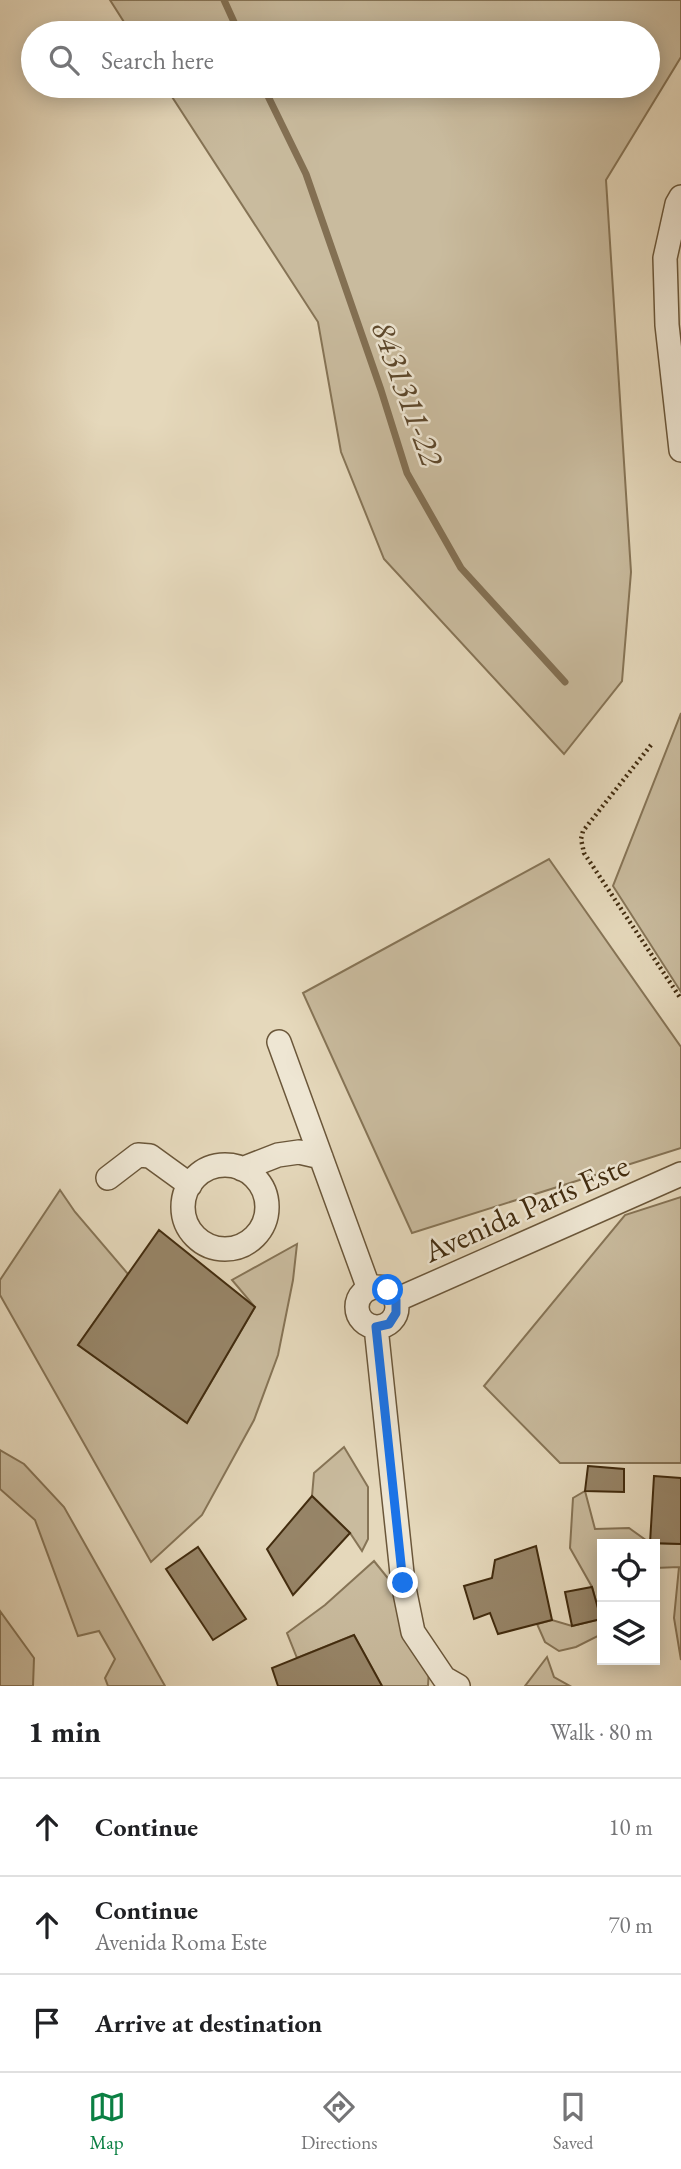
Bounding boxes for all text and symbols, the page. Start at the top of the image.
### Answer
search box [21,21,660,98]
icon: search [45,41,83,79]
text: Search here [101,43,214,77]
water label: 8431311-22 [362,315,454,473]
street label: Avenida París Este [416,1144,635,1272]
route start [372,1274,403,1305]
map controls [597,1539,660,1665]
button: locate [597,1539,660,1602]
route end [387,1567,418,1598]
button: layers [597,1602,660,1665]
text: 1 min [28,1712,101,1751]
text: Walk · 80 m [550,1717,653,1747]
icon: ahead [28,1808,66,1846]
text: Continue [95,1810,198,1844]
text: 10 m [608,1812,653,1842]
text: Continue [95,1893,198,1927]
icon: ahead [28,1906,66,1944]
text: 70 m [608,1910,653,1940]
text: Avenida Roma Este [95,1927,267,1957]
icon: arrive [28,2004,66,2042]
text: Arrive at destination [95,2006,322,2040]
tab: Map [88,2088,126,2155]
tab: Directions [301,2088,377,2155]
tab: Saved [553,2088,593,2155]

